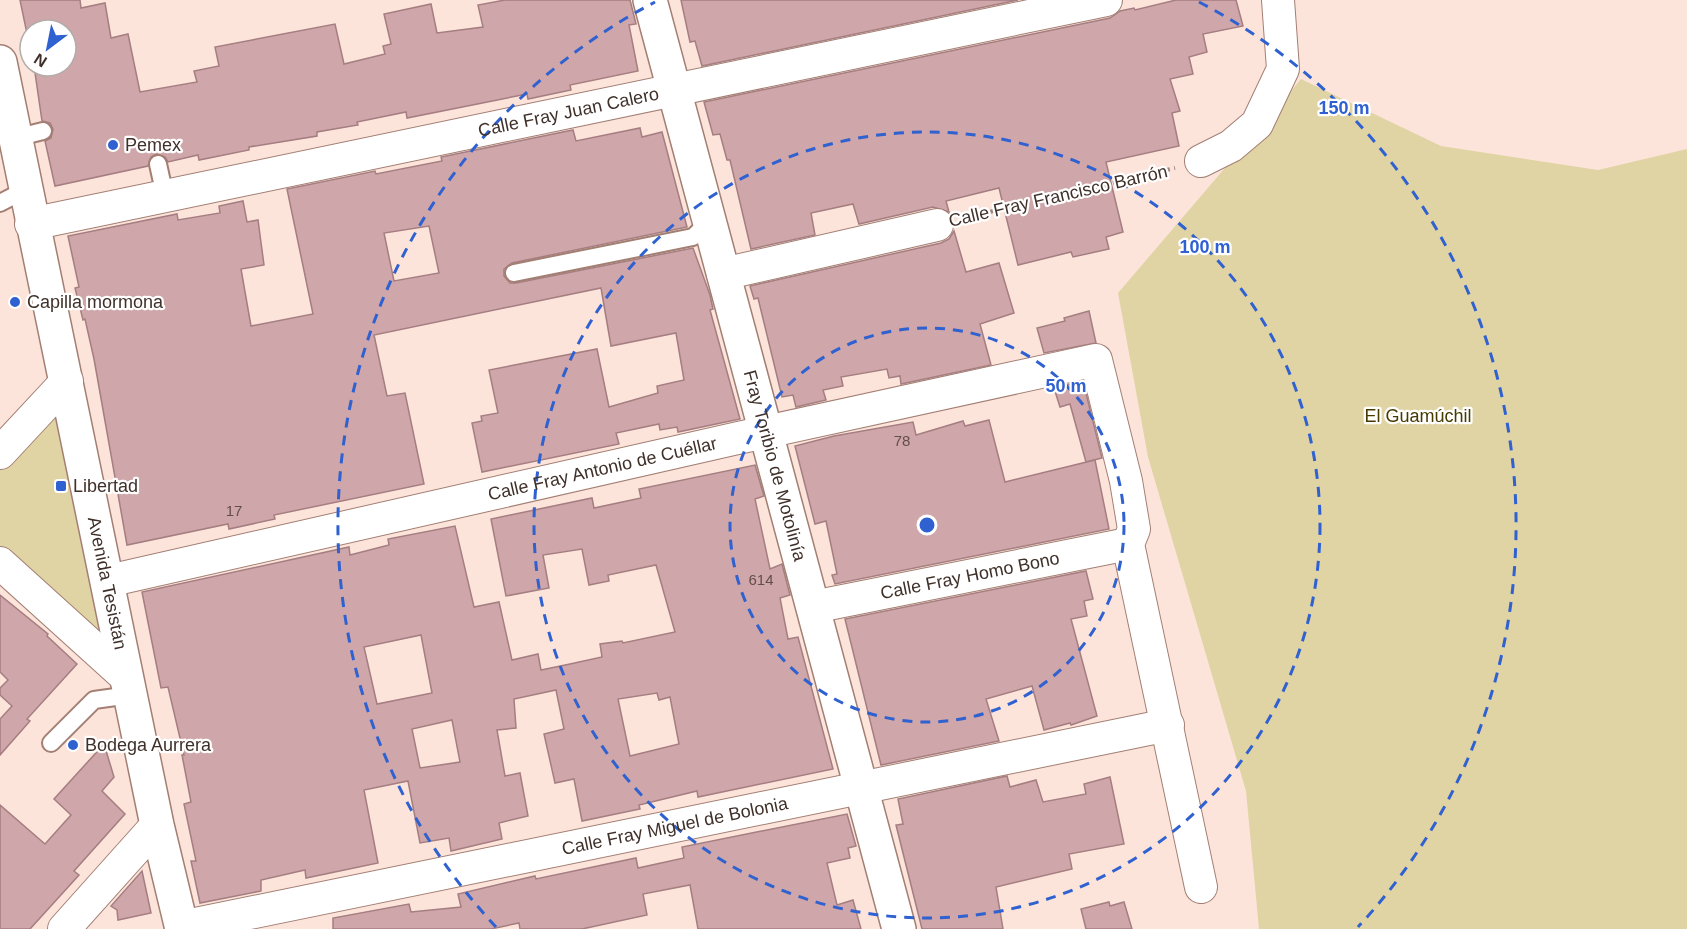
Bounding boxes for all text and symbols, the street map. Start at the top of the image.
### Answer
north arrow [18,18,78,78]
text: N [31,50,50,71]
street label: Calle Fray Juan Calero [476,83,661,141]
text: 150 m [1318,98,1370,118]
place label: Pemex [125,135,181,155]
marker: Pemex [106,138,120,152]
street label: Calle Fray Francisco Barrón [947,161,1169,231]
text: 100 m [1179,237,1231,257]
place label: Capilla mormona [27,292,164,312]
marker: Capilla mormona [8,295,22,309]
street label: Fray Toribio de Motolinía [740,368,810,564]
text: 50 m [1045,376,1087,396]
park label: El Guamúchil [1364,406,1472,426]
house number: 78 [894,432,910,449]
street label: Calle Fray Antonio de Cuéllar [486,433,719,504]
place label: Libertad [73,476,138,496]
marker: Libertad [54,479,68,493]
house number: 17 [226,502,242,519]
street label: Avenida Tesistán [84,515,131,651]
centre of rings [917,515,937,535]
street label: Calle Fray Homo Bono [879,548,1061,603]
house number: 614 [748,571,774,588]
place label: Bodega Aurrera [85,735,212,755]
marker: Bodega Aurrera [66,738,80,752]
street label: Calle Fray Miguel de Bolonia [560,793,791,859]

